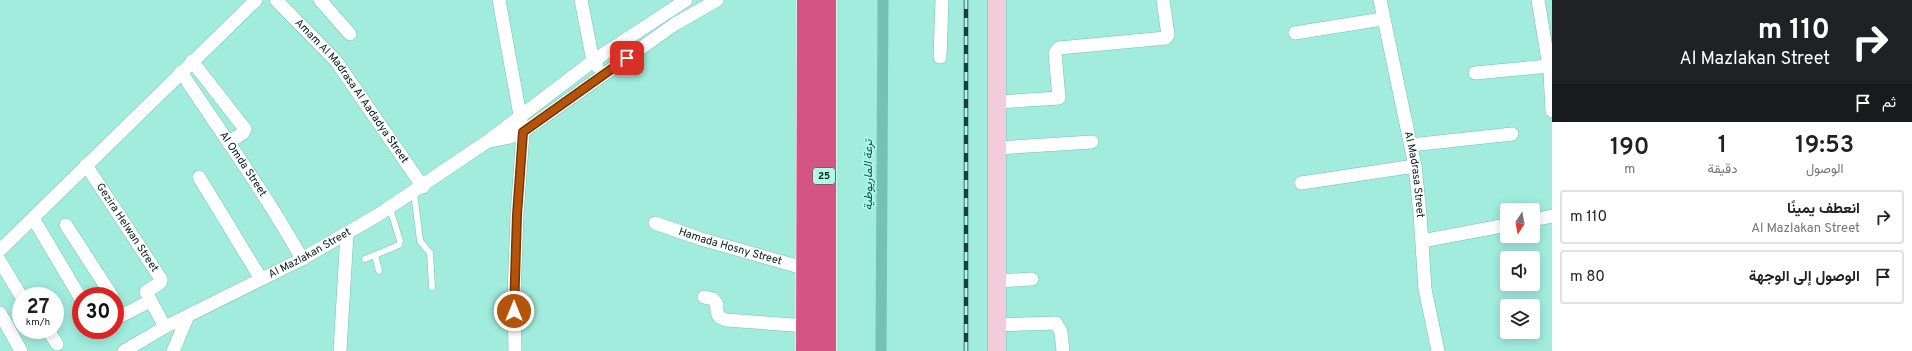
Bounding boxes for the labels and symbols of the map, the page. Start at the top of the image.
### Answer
street label: Amam Al Madrasa Al Aadadya Street [292,16,412,166]
pin [610,41,644,75]
street label: Al Omda Street [216,129,270,199]
street label: Al Madrasa Street [1401,130,1427,218]
water label: ترعة الماريوطية [861,138,877,211]
road number: 25 [813,168,835,184]
street label: Gezira Helwan Street [93,181,162,275]
north arrow [1500,203,1540,243]
street label: Al Mazlakan Street [266,225,354,282]
street label: Hamada Hosny Street [677,225,784,269]
speed limit sign: 30 [72,287,124,339]
position arrow [493,290,535,332]

